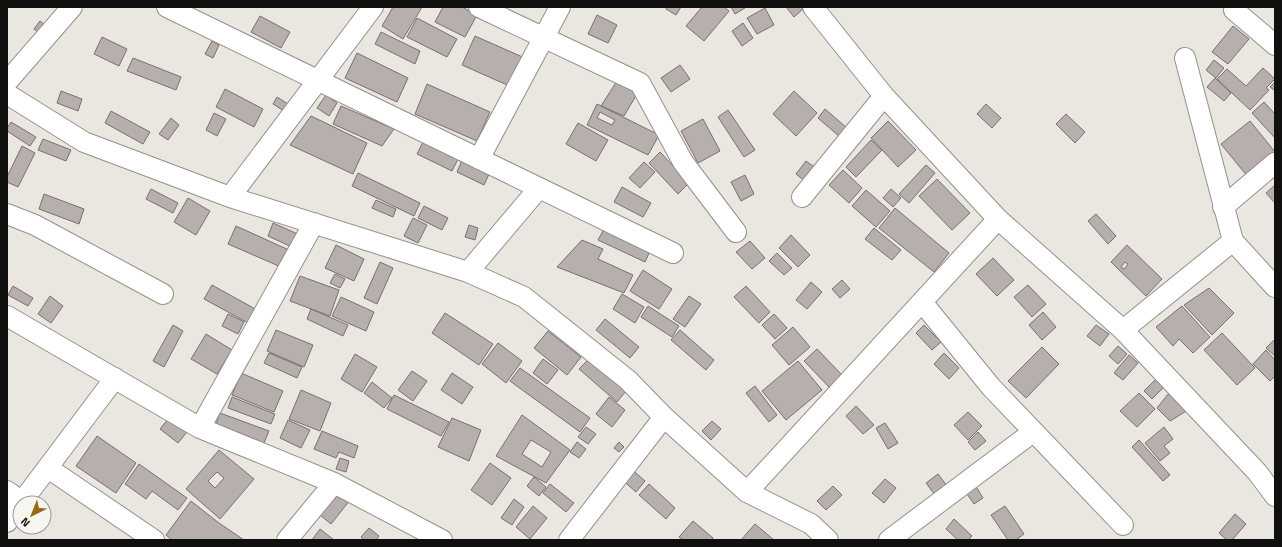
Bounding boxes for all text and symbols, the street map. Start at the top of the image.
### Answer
north arrow [12,495,52,535]
text: N [17,514,33,531]

